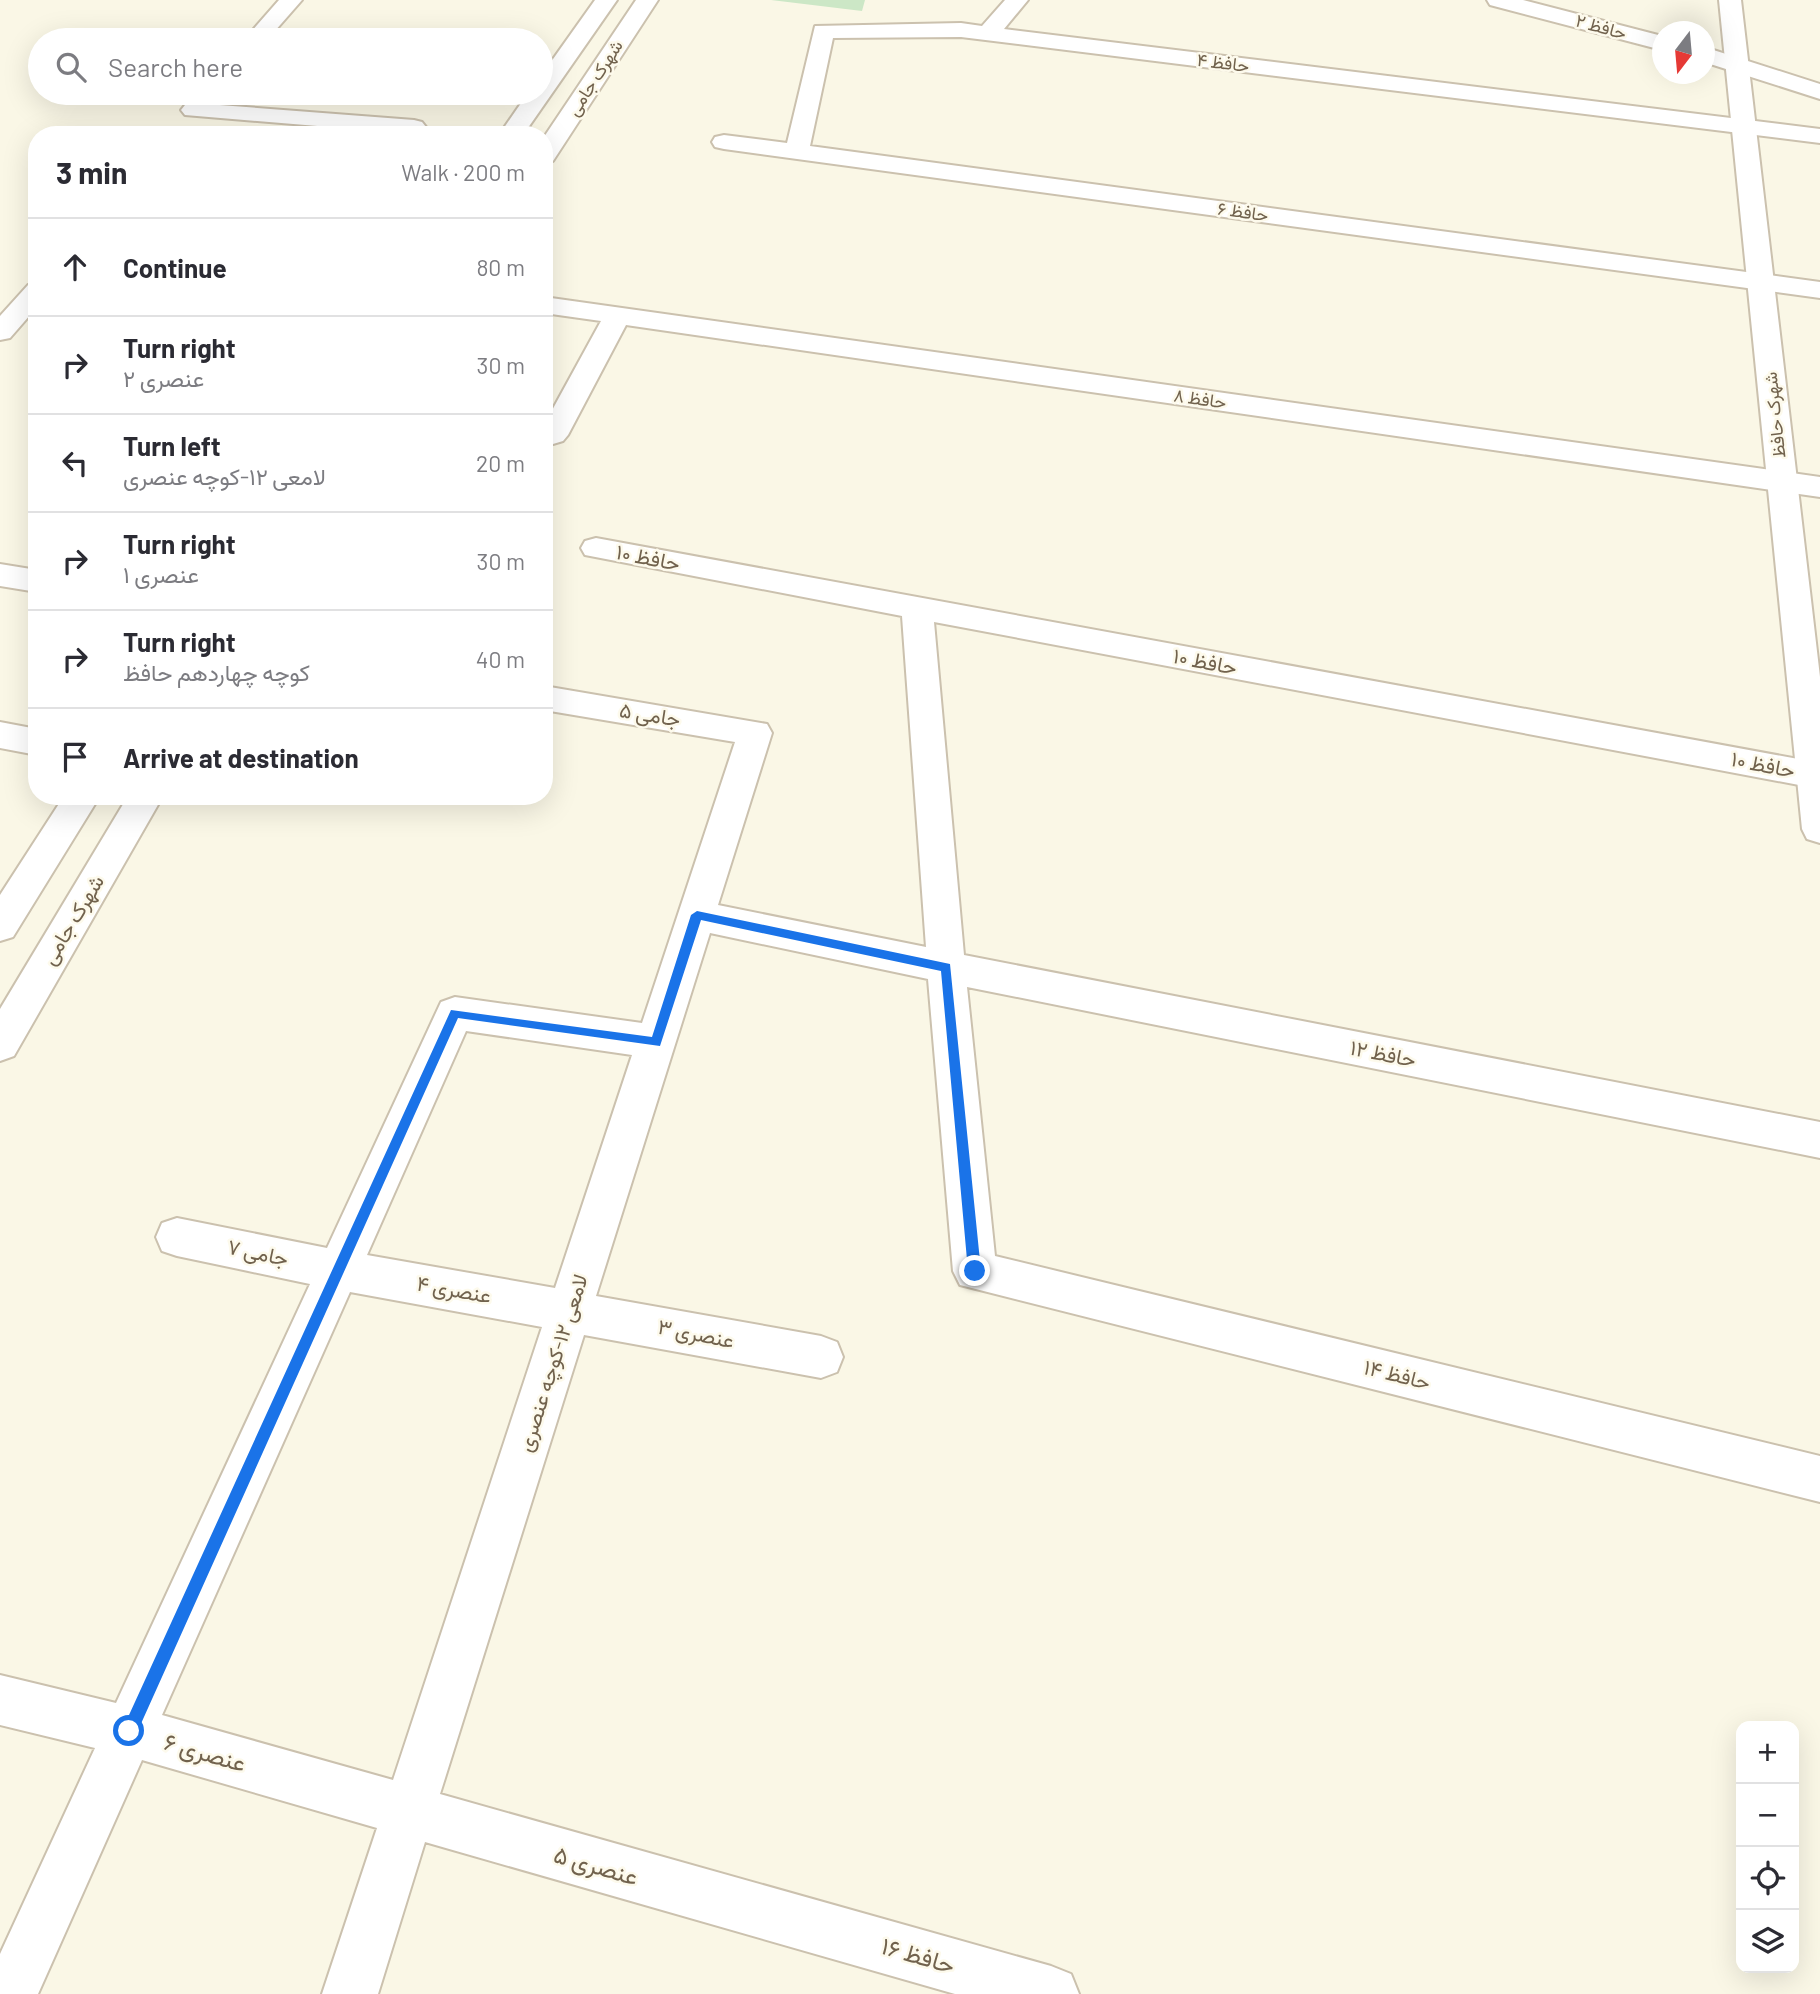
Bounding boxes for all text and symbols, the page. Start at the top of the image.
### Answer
street label: حافظ ۲ [1573,9,1629,43]
north arrow [1652,21,1715,84]
search box [28,28,553,105]
street label: شهرک جامی [561,35,628,120]
icon: search [52,48,90,86]
street label: حافظ ۴ [1196,48,1251,76]
text: Search here [108,51,243,82]
text: 3 min [56,154,127,190]
text: Walk · 200 m [401,158,525,186]
street label: حافظ ۶ [1216,197,1270,225]
icon: ahead [56,248,94,286]
text: Continue [123,252,227,283]
text: 80 m [476,253,525,281]
text: Turn right [123,332,236,363]
icon: right [56,346,94,384]
text: 30 m [477,351,525,379]
text: ۲ عنصری [123,364,204,392]
street label: شهرک حافظ [1759,371,1790,459]
street label: حافظ ۸ [1172,383,1228,413]
text: Turn left [123,430,221,461]
icon: left [56,444,94,482]
text: 20 m [476,449,525,477]
text: لامعی ۱۲-کوچه عنصری [123,462,326,490]
text: Turn right [123,528,236,559]
street label: حافظ ۱۰ [614,538,682,575]
icon: right [56,542,94,580]
text: 30 m [477,547,525,575]
text: ۱ عنصری [123,560,199,588]
text: Turn right [123,626,236,657]
icon: right [56,640,94,678]
street label: حافظ ۱۰ [1171,642,1239,679]
text: 40 m [476,645,525,673]
text: کوچه چهاردهم حافظ [123,658,310,686]
street label: ۵ جامی [618,696,683,732]
icon: arrive [56,738,94,776]
text: Arrive at destination [123,742,359,773]
street label: حافظ ۱۰ [1729,745,1797,782]
street label: شهرک جامی [35,870,110,970]
street label: حافظ ۱۲ [1348,1034,1418,1071]
street label: ۷ جامی [225,1233,291,1271]
route end [959,1255,990,1286]
street label: ۴ عنصری [415,1270,493,1309]
street label: لامعی ۱۲-کوچه عنصری [511,1271,595,1455]
street label: ۳ عنصری [656,1313,736,1354]
street label: حافظ ۱۴ [1362,1353,1433,1394]
route start [113,1715,144,1746]
map controls [1736,1721,1799,1973]
button: + [1736,1721,1799,1784]
street label: ۶ عنصری [161,1726,250,1779]
button: − [1736,1784,1799,1847]
street label: ۵ عنصری [550,1839,642,1892]
button: locate [1736,1847,1799,1910]
button: layers [1736,1910,1799,1973]
street label: حافظ ۱۶ [878,1930,958,1979]

